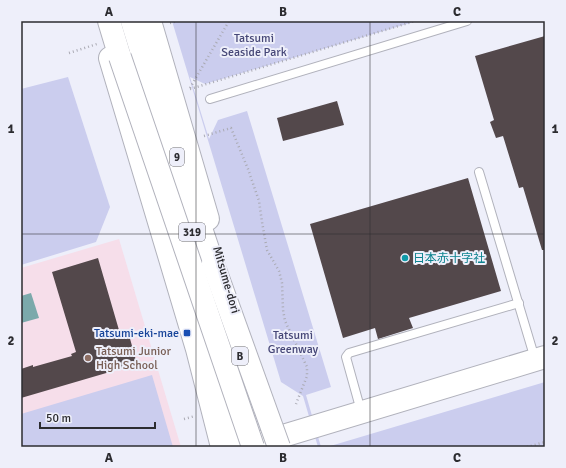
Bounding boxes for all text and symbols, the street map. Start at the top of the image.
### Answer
text: A [105,4,114,20]
text: B [279,4,287,20]
text: C [453,4,461,20]
park label: Tatsumi Seaside Park [221,31,287,60]
text: 1 [7,121,15,137]
text: 1 [551,121,559,137]
road number: 9 [170,148,184,166]
road number: 319 [179,223,205,241]
street label: Mitsume-dori [209,245,243,315]
place label: 日本赤十字社 [413,251,485,266]
marker: 日本赤十字社 [400,253,410,263]
place label: Tatsumi-eki-mae [94,326,179,341]
marker: Tatsumi-eki-mae [182,328,192,338]
park label: Tatsumi Greenway [268,328,319,357]
text: 2 [7,333,15,349]
text: 2 [551,333,559,349]
place label: Tatsumi Junior High School [96,344,171,373]
road number: B [232,347,248,365]
marker: Tatsumi Junior High School [83,353,93,363]
scale bar [40,404,155,430]
text: 50 m [46,411,71,426]
text: A [105,450,114,466]
text: B [279,450,287,466]
text: C [453,450,461,466]

